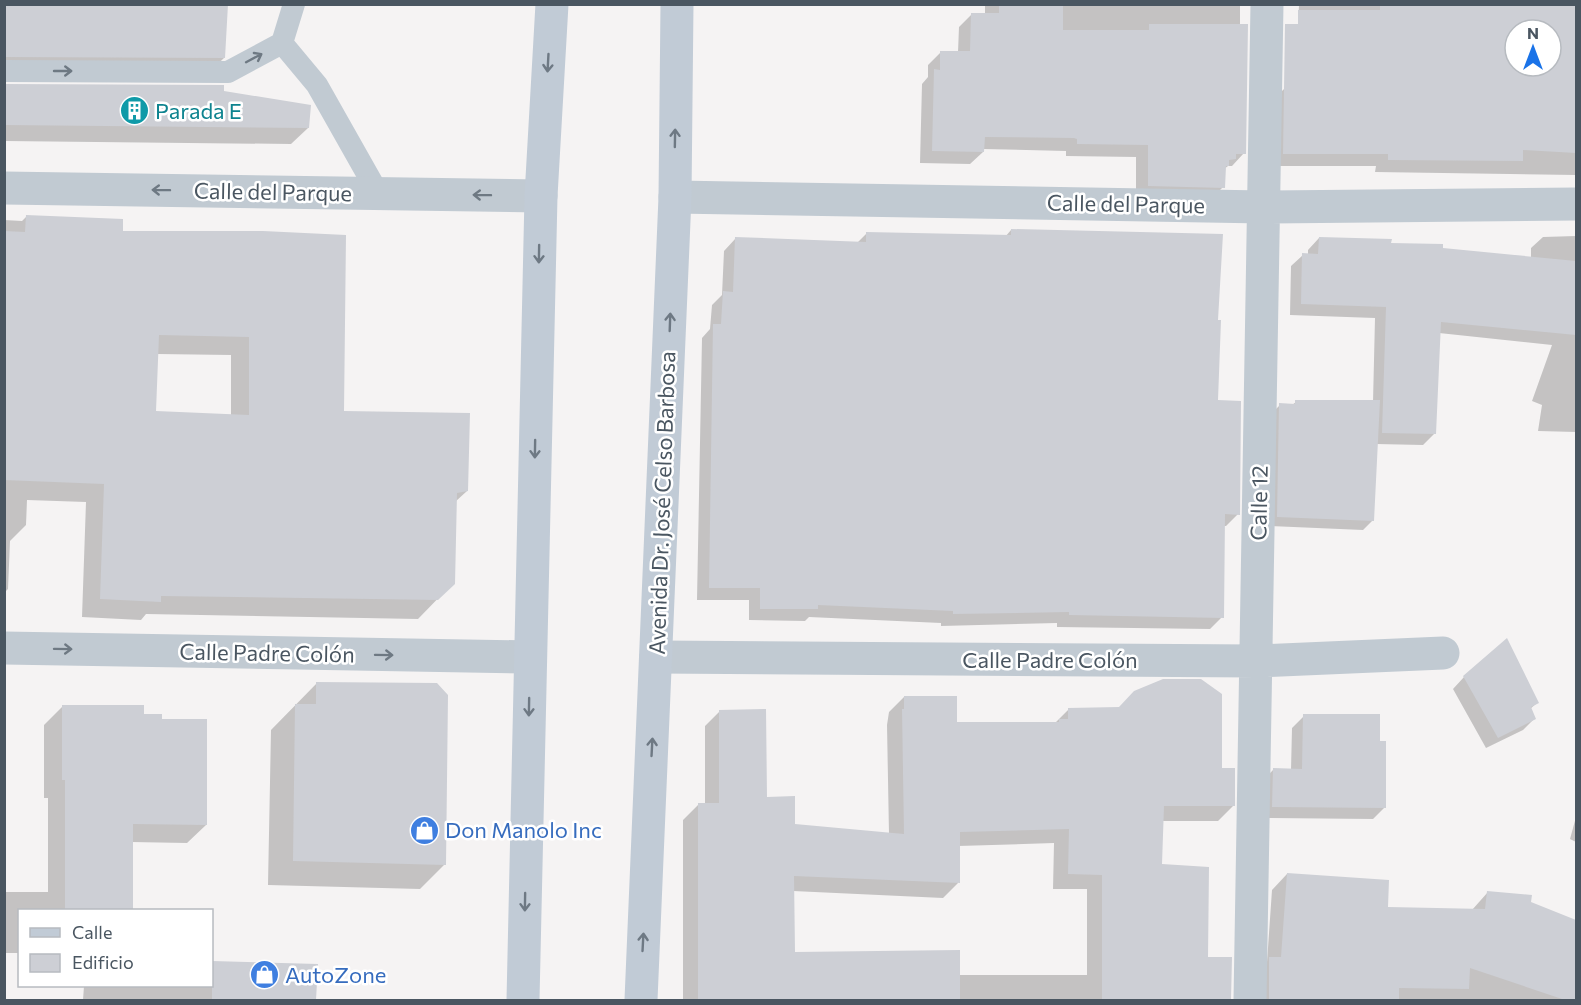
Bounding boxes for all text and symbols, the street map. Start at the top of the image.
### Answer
north arrow [1503,18,1563,78]
text: N [1527,23,1539,42]
one-way arrow [245,52,263,63]
one-way arrow [543,52,554,72]
one-way arrow [52,65,72,77]
building icon: Parada E [118,95,150,127]
place label: Parada E [155,97,242,124]
one-way arrow [669,129,681,149]
street label: Calle del Parque [194,177,352,206]
one-way arrow [152,184,172,196]
one-way arrow [473,189,493,201]
street label: Calle del Parque [1047,189,1205,218]
one-way arrow [534,244,545,264]
one-way arrow [664,312,675,332]
street label: Avenida Dr. José Celso Barbosa [643,351,680,655]
one-way arrow [529,439,541,459]
street label: Calle 12 [1244,465,1273,541]
street label: Calle Padre Colón [179,637,355,668]
one-way arrow [52,644,72,655]
street label: Calle Padre Colón [962,646,1138,673]
one-way arrow [373,649,393,660]
one-way arrow [523,697,535,717]
one-way arrow [646,738,658,758]
shop icon: Don Manolo Inc [408,814,440,846]
place label: Don Manolo Inc [445,816,602,843]
one-way arrow [519,892,530,912]
legend [18,909,213,987]
text: Calle [72,921,112,943]
one-way arrow [638,933,649,953]
text: Edificio [72,951,134,973]
shop icon: AutoZone [248,959,280,991]
place label: AutoZone [285,961,386,988]

